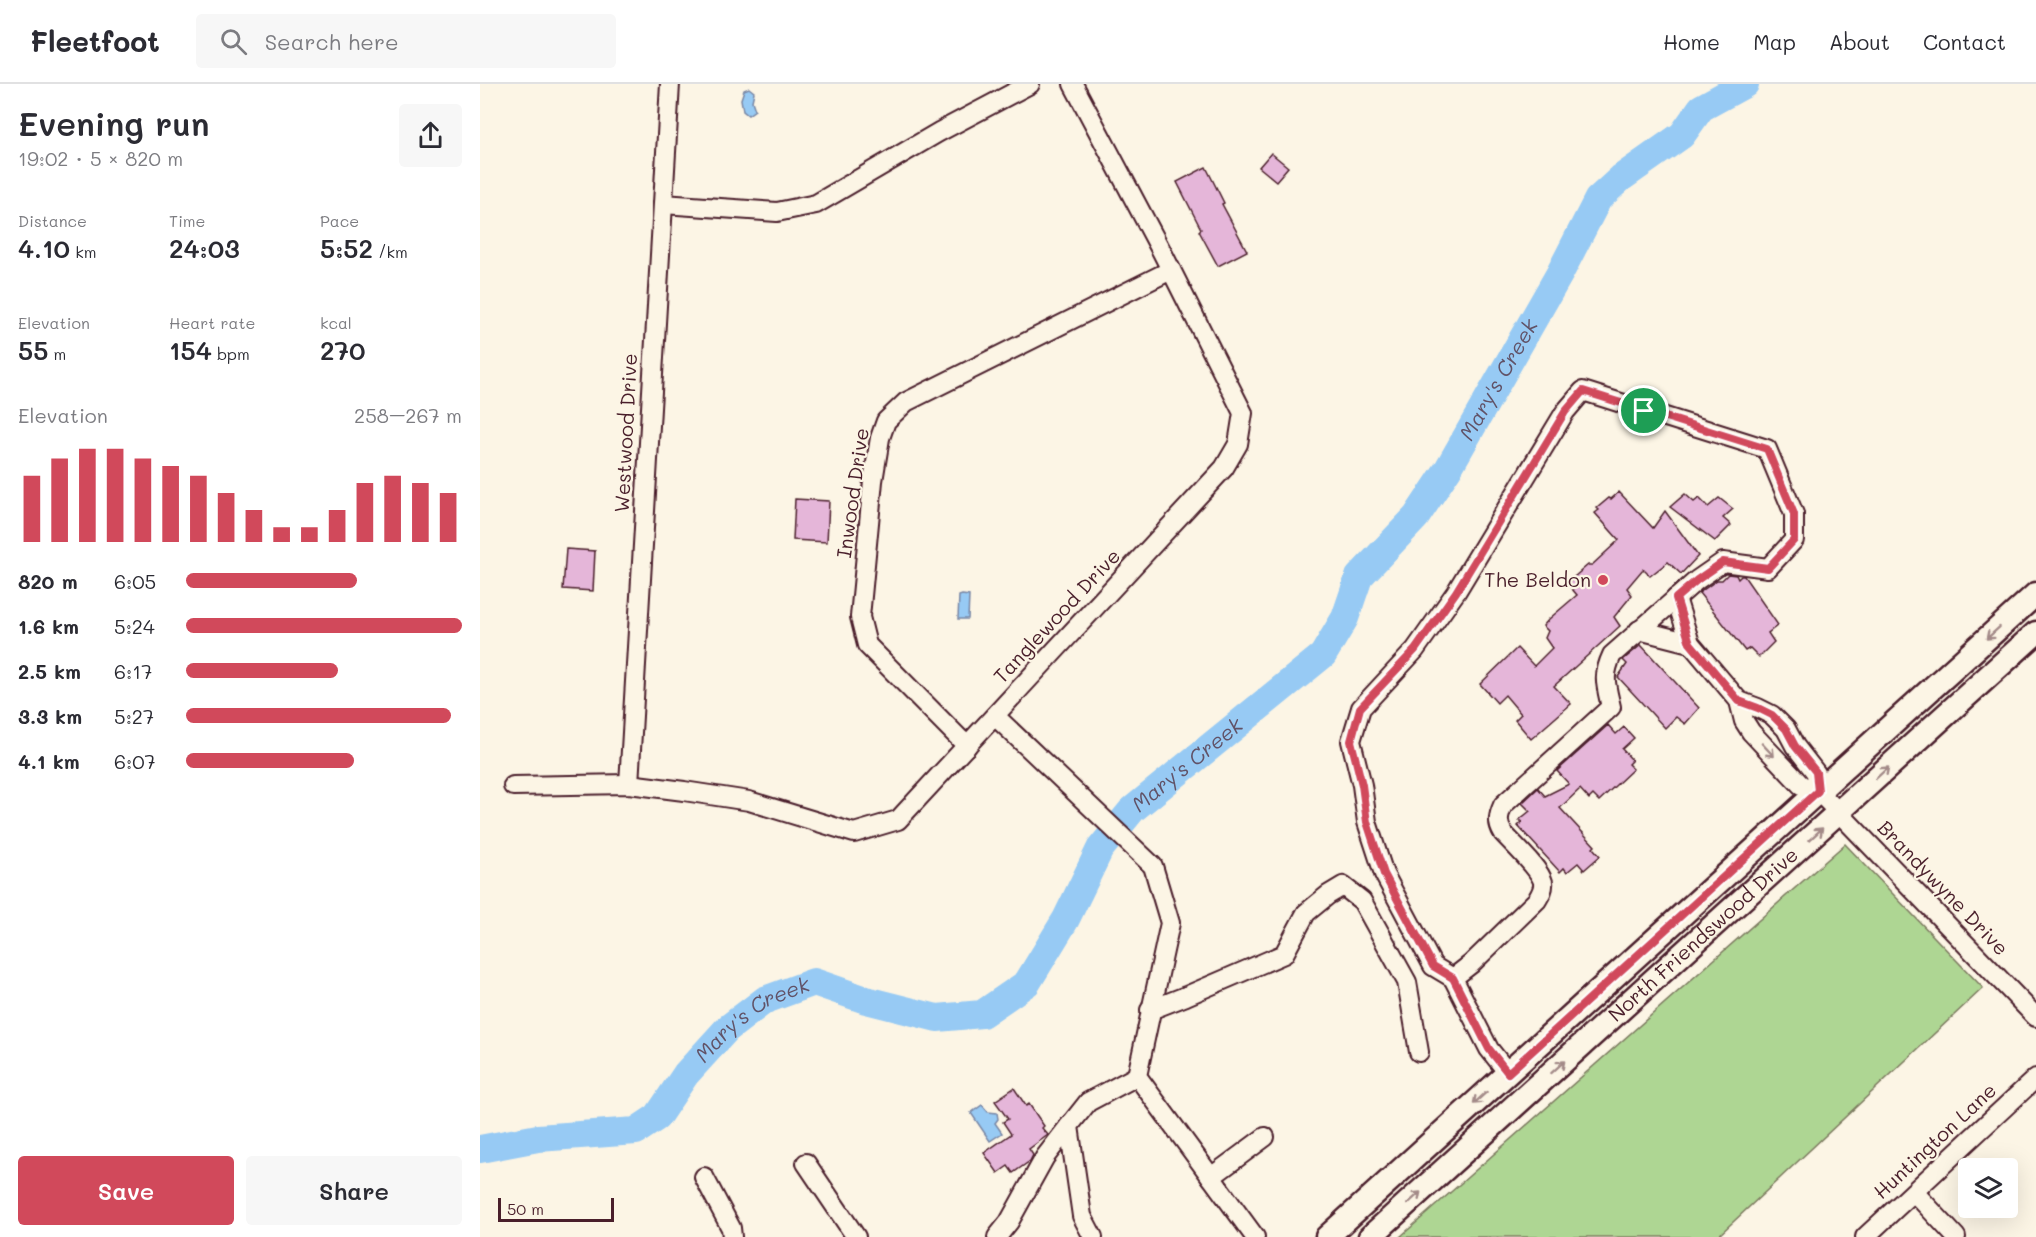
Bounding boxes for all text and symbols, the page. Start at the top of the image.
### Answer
search box [196,14,616,68]
text: Fleetfoot [30,23,160,59]
icon: search [217,25,250,58]
text: Search here [265,27,399,56]
text: Home [1663,28,1720,55]
text: Map [1753,28,1796,55]
text: About [1829,28,1890,55]
text: Contact [1923,28,2006,55]
text: Evening run [18,101,210,144]
button: share [399,104,462,167]
text: 19:02 · 5 × 820 m [18,145,183,171]
text: Distance [18,210,87,231]
text: Time [169,210,205,231]
text: Pace [320,210,359,231]
text: 4.10 [18,231,70,265]
text: 24:03 [169,231,240,265]
text: 5:52 [320,231,373,265]
text: km [70,241,96,262]
text: /km [373,241,408,262]
text: Elevation [18,312,90,333]
text: Heart rate [169,312,255,333]
text: kcal [320,312,352,333]
water label: Mary's Creek [1452,313,1543,445]
text: 55 [18,333,48,367]
text: 154 [169,333,212,367]
text: 270 [320,333,365,367]
text: m [48,343,66,364]
text: bpm [212,343,250,364]
street label: Westwood Drive [608,353,642,513]
pin [1618,385,1669,436]
icon: arrive [1627,394,1660,427]
text: Elevation [18,402,108,428]
text: 258–267 m [354,402,462,428]
street label: Inwood Drive [830,426,874,560]
street label: Tanglewood Drive [987,543,1125,688]
place label: The Beldon [1484,566,1591,592]
text: 820 m [18,568,78,594]
text: 6:05 [114,568,156,594]
marker: The Beldon [1596,573,1610,587]
text: 1.6 km [18,613,79,639]
text: 5:24 [114,613,155,639]
one-way arrow [1985,626,2000,640]
text: 2.5 km [18,658,81,684]
text: 6:17 [114,658,152,684]
text: 3.3 km [18,703,82,729]
text: 5:27 [114,703,154,729]
water label: Mary's Creek [1125,710,1248,817]
one-way arrow [1761,743,1775,758]
text: 4.1 km [18,748,80,774]
text: 6:07 [114,748,156,774]
one-way arrow [1875,766,1890,780]
street label: Brandywyne Drive [1873,814,2015,960]
one-way arrow [1808,827,1823,841]
street label: North Friendswood Drive [1602,841,1803,1027]
water label: Mary's Creek [688,970,814,1067]
one-way arrow [1550,1060,1565,1074]
street label: Huntington Lane [1868,1077,2001,1204]
one-way arrow [1473,1091,1488,1105]
button: Save [18,1156,234,1225]
button: Share [246,1156,462,1225]
map controls [1958,1158,2018,1218]
button: layers [1958,1158,2018,1218]
one-way arrow [1406,1191,1421,1205]
scale bar [498,1195,614,1222]
text: 50 m [507,1198,544,1219]

